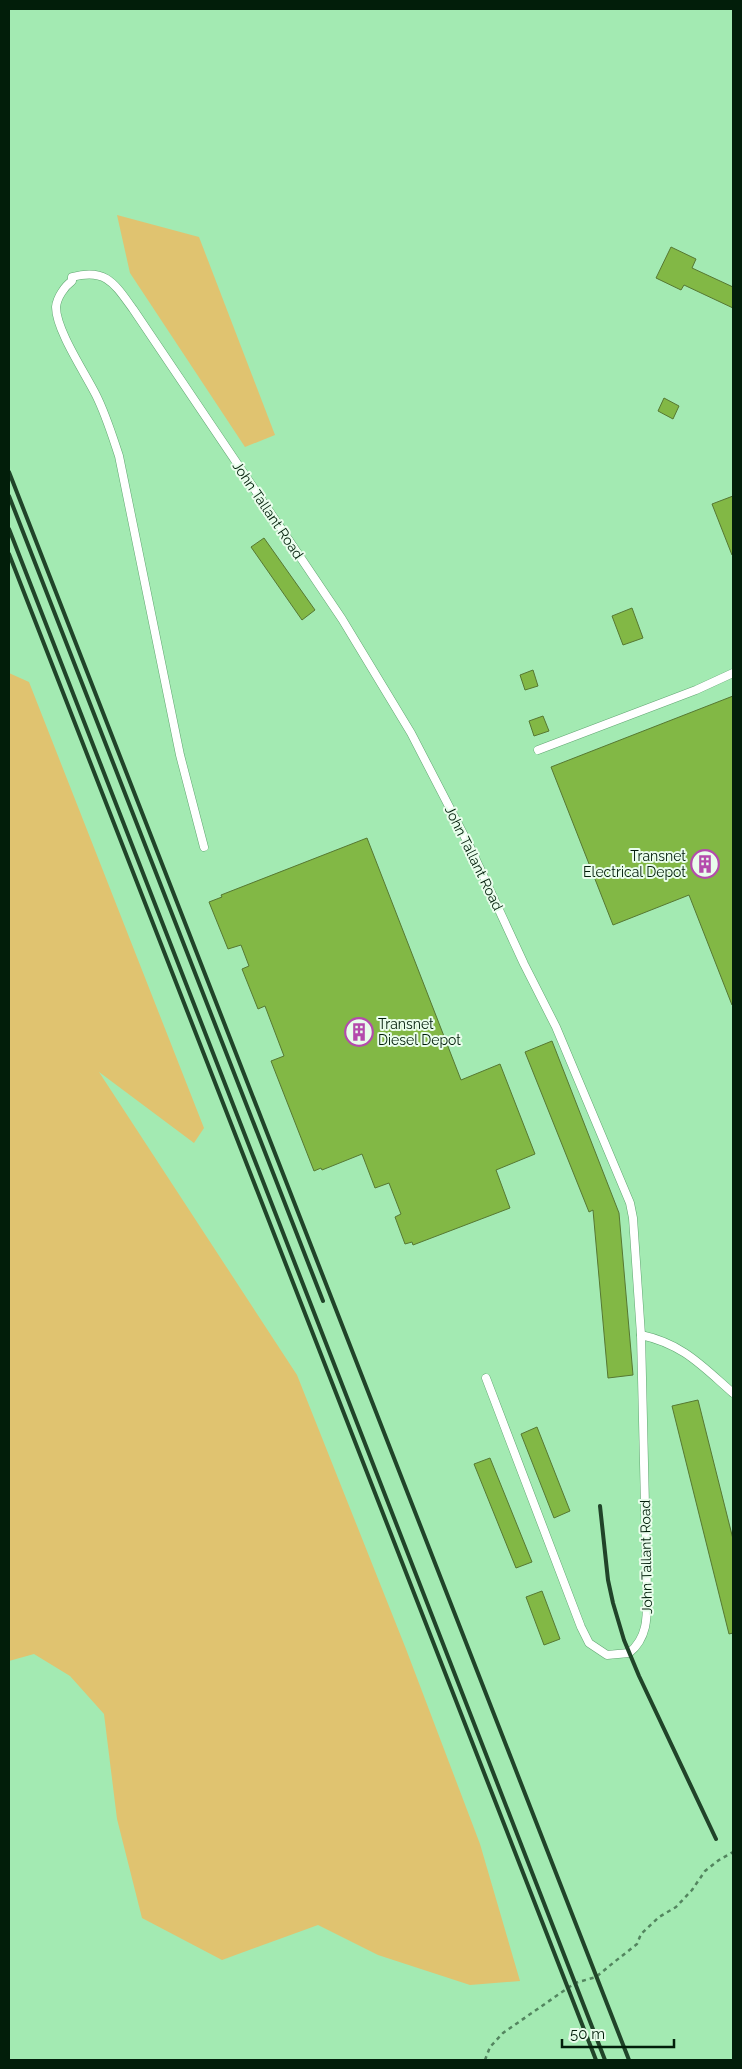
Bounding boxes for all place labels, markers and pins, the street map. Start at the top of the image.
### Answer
place label: Transnet Electrical Depot [583,848,686,880]
building icon: Transnet Electrical Depot [690,849,720,879]
place label: Transnet Diesel Depot [378,1016,461,1048]
building icon: Transnet Diesel Depot [344,1017,374,1047]

